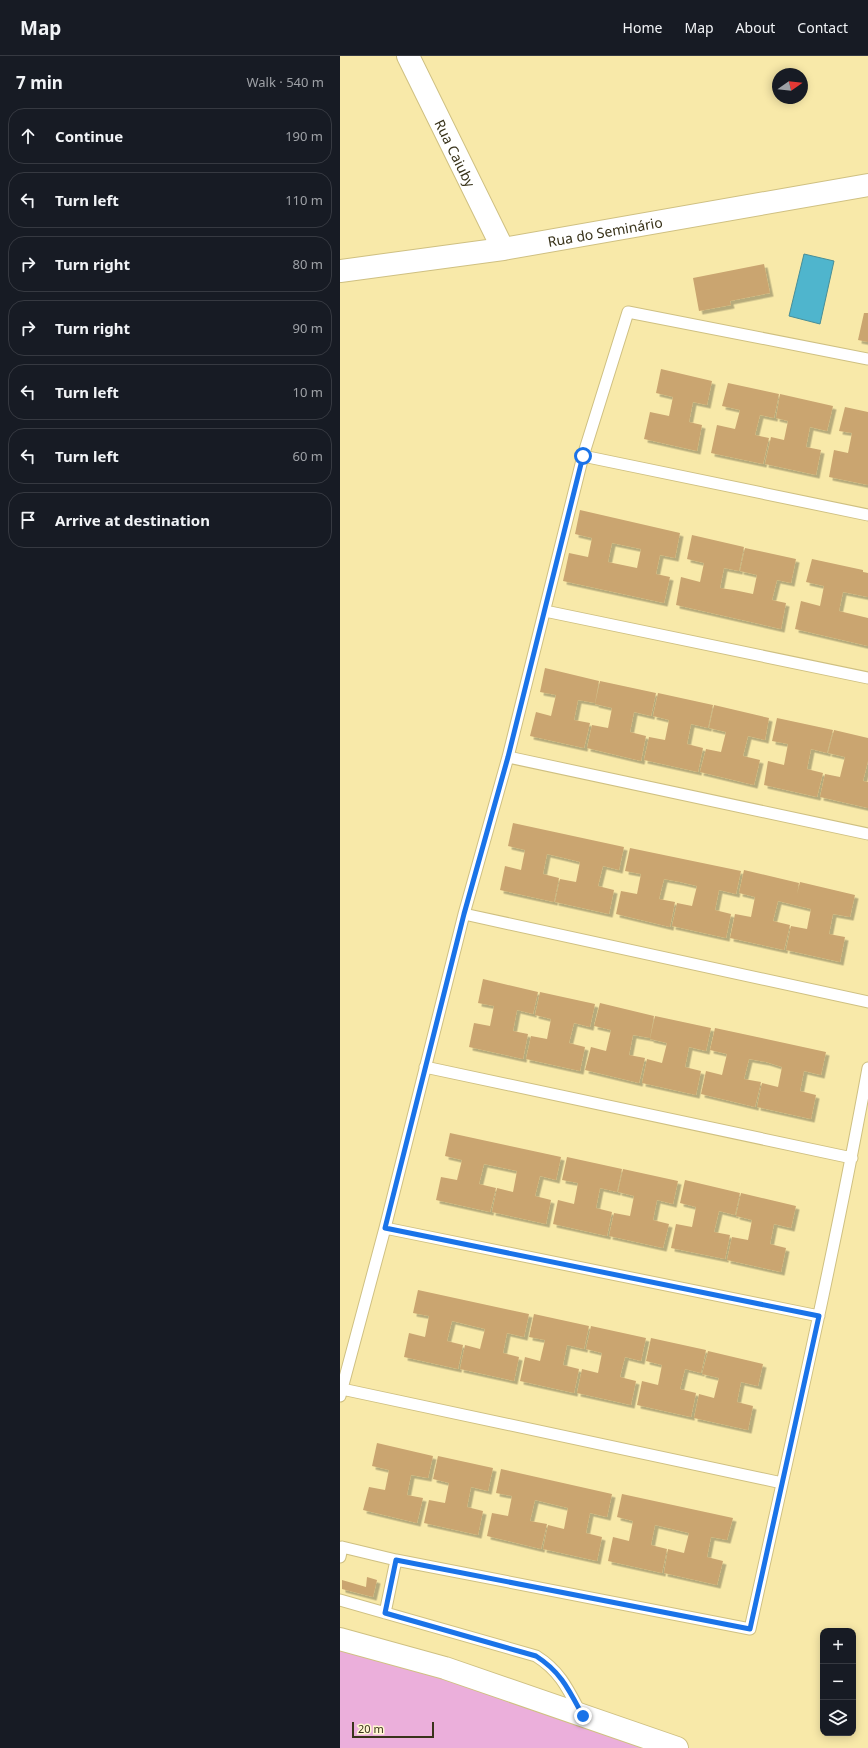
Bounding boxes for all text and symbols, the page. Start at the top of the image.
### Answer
text: Map [20,15,61,41]
text: Home [623,18,662,37]
text: Map [684,18,714,37]
text: About [736,18,775,37]
text: Contact [797,18,848,37]
north arrow [772,68,808,104]
text: 7 min [16,71,63,94]
text: Walk · 540 m [246,73,324,91]
street label: Rua Caiuby [431,116,481,191]
icon: ahead [17,125,39,147]
text: Continue [55,126,123,146]
text: 190 m [285,127,323,145]
icon: left [17,189,39,211]
text: Turn left [55,190,119,210]
text: 110 m [285,191,323,209]
street label: Rua do Seminário [546,212,664,251]
icon: right [17,253,39,275]
text: Turn right [55,254,130,274]
text: 80 m [293,255,323,273]
icon: right [17,317,39,339]
text: Turn right [55,318,130,338]
text: 90 m [293,319,323,337]
icon: left [17,381,39,403]
text: Turn left [55,382,119,402]
text: 10 m [293,383,323,401]
icon: left [17,445,39,467]
text: Turn left [55,446,119,466]
text: 60 m [293,447,323,465]
route start [574,447,592,465]
icon: arrive [17,509,39,531]
text: Arrive at destination [55,510,210,530]
map controls [820,1628,856,1736]
button: + [820,1628,856,1664]
button: − [820,1664,856,1700]
button: layers [820,1700,856,1736]
route end [574,1707,592,1725]
scale bar [352,1720,434,1739]
text: 20 m [358,1721,384,1736]

